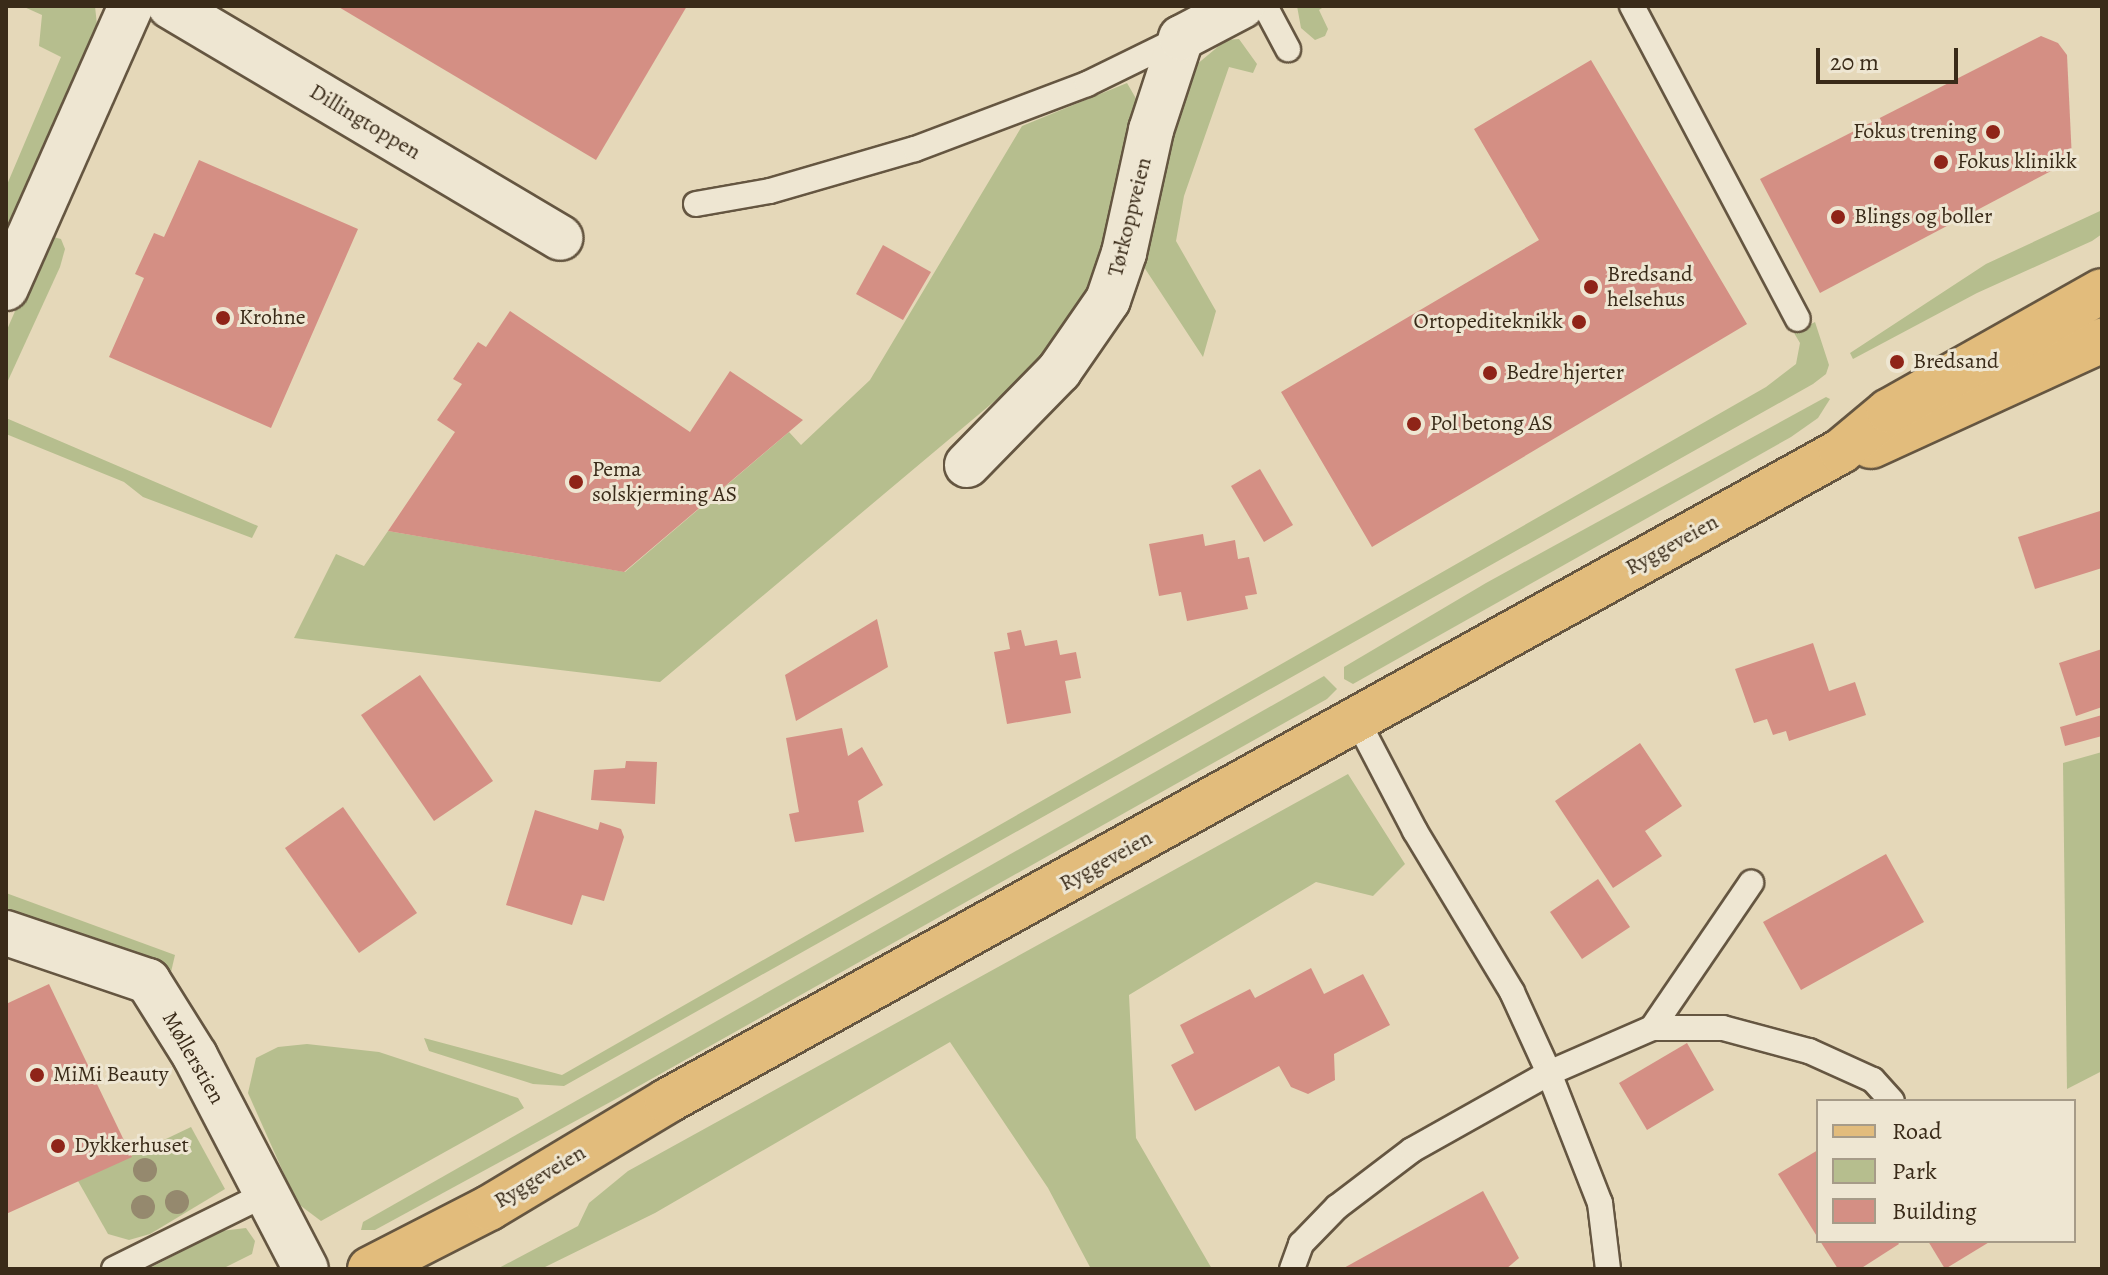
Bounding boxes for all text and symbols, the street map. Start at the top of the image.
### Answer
scale bar [1820,32,1962,82]
text: 20 m [1830,46,1879,78]
street label: Dillingtoppen [305,78,425,166]
place label: Fokus trening [1853,119,1977,145]
marker: Fokus trening [1984,123,2002,141]
place label: Fokus klinikk [1957,149,2077,175]
marker: Fokus klinikk [1932,153,1950,171]
street label: Tørkoppveien [1102,155,1158,279]
place label: Blings og boller [1854,204,1992,230]
marker: Blings og boller [1829,208,1847,226]
place label: Bredsand helsehus [1607,261,1693,312]
marker: Bredsand helsehus [1582,278,1600,296]
place label: Krohne [239,305,306,331]
marker: Krohne [214,309,232,327]
place label: Ortopediteknikk [1413,309,1563,335]
marker: Ortopediteknikk [1570,313,1588,331]
place label: Bredsand [1913,349,1999,375]
marker: Bredsand [1888,353,1906,371]
place label: Bedre hjerter [1506,360,1624,386]
marker: Bedre hjerter [1481,364,1499,382]
place label: Pol betong AS [1430,411,1553,437]
marker: Pol betong AS [1405,415,1423,433]
place label: Pema solskjerming AS [592,456,737,508]
marker: Pema solskjerming AS [567,473,585,491]
street label: Ryggeveien [1621,509,1723,581]
street label: Ryggeveien [1055,825,1157,897]
street label: Møllerstien [156,1007,230,1109]
place label: MiMi Beauty [53,1062,169,1088]
marker: MiMi Beauty [28,1066,46,1084]
legend [1816,1099,2076,1243]
text: Road [1892,1115,1942,1147]
place label: Dykkerhuset [74,1133,189,1159]
marker: Dykkerhuset [49,1137,67,1155]
street label: Ryggeveien [490,1139,590,1215]
text: Park [1892,1155,1937,1187]
text: Building [1892,1195,1977,1227]

